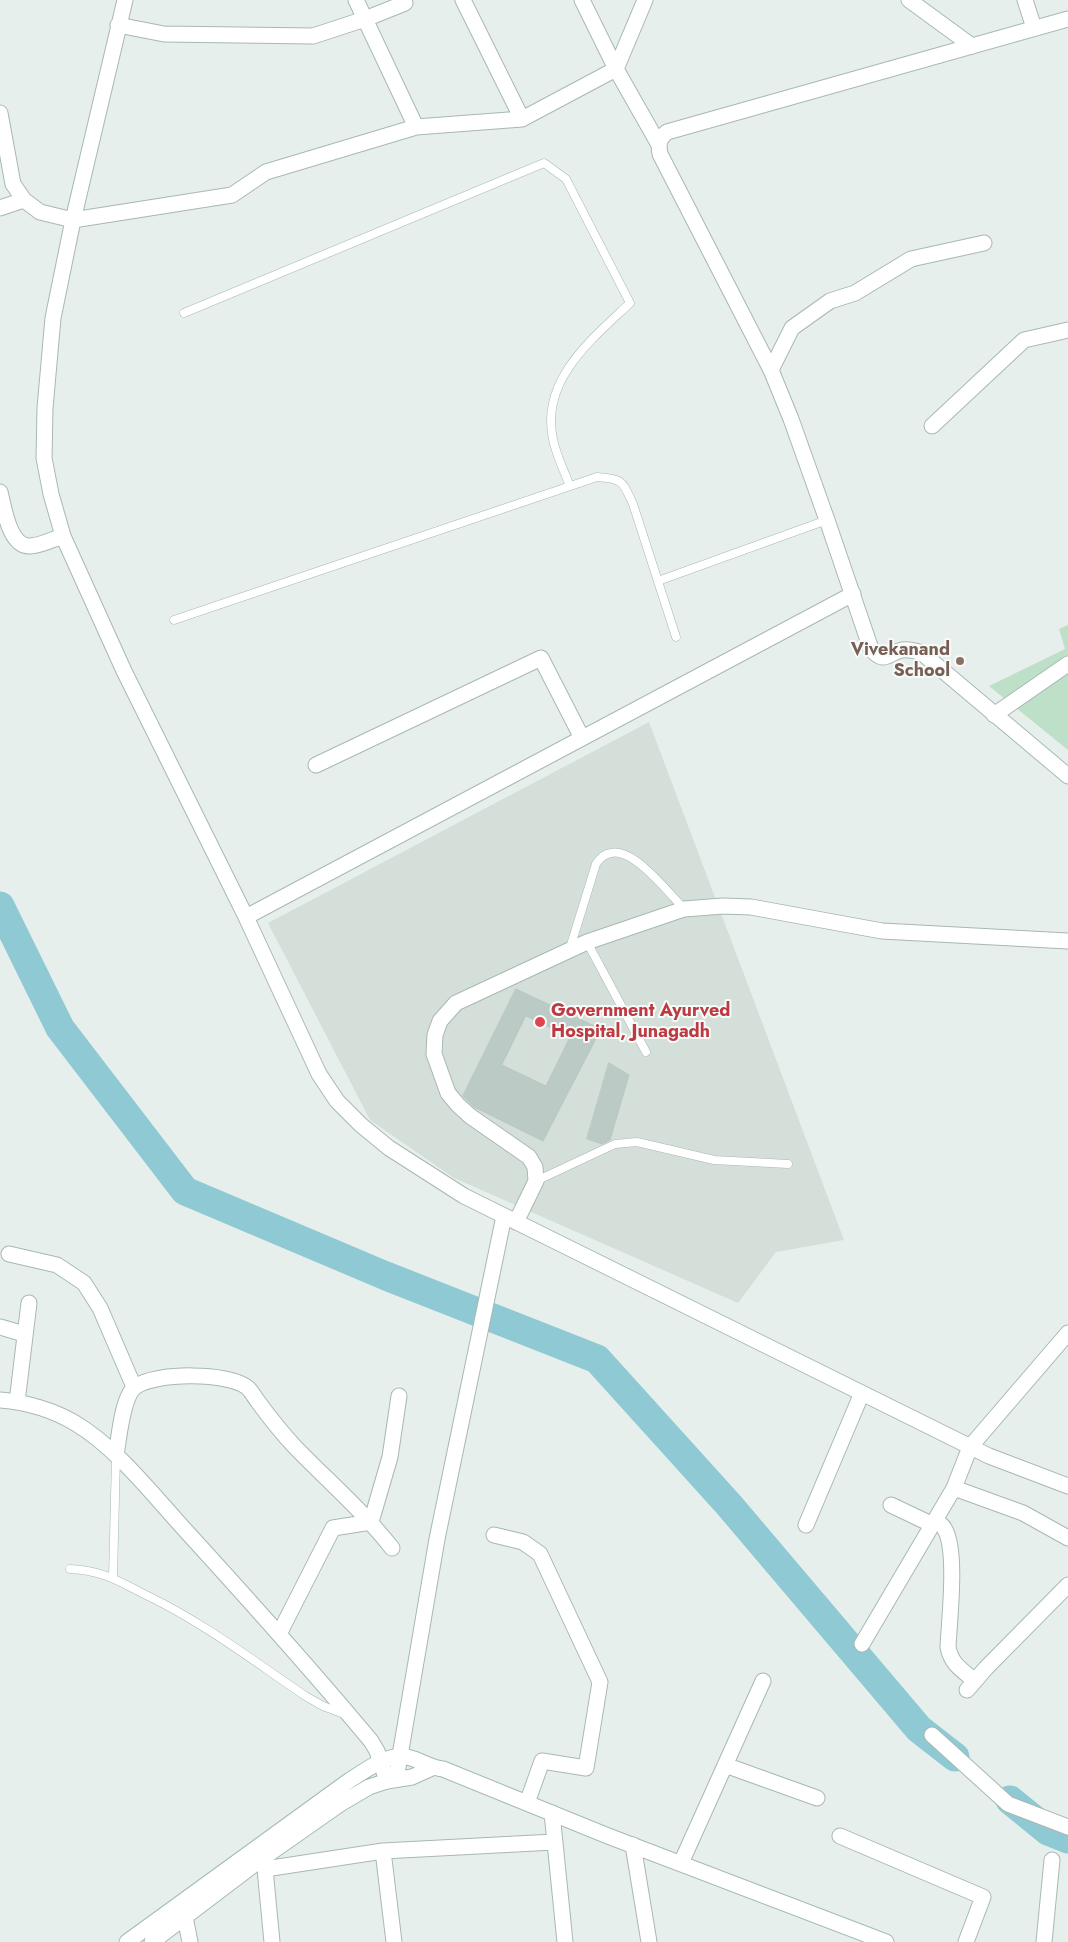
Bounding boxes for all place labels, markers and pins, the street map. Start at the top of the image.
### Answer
place label: Vivekanand School [851,640,950,682]
marker: Vivekanand School [954,655,966,667]
place label: Government Ayurved Hospital, Junagadh [551,1001,730,1044]
marker: Government Ayurved Hospital, Junagadh [533,1015,547,1029]

